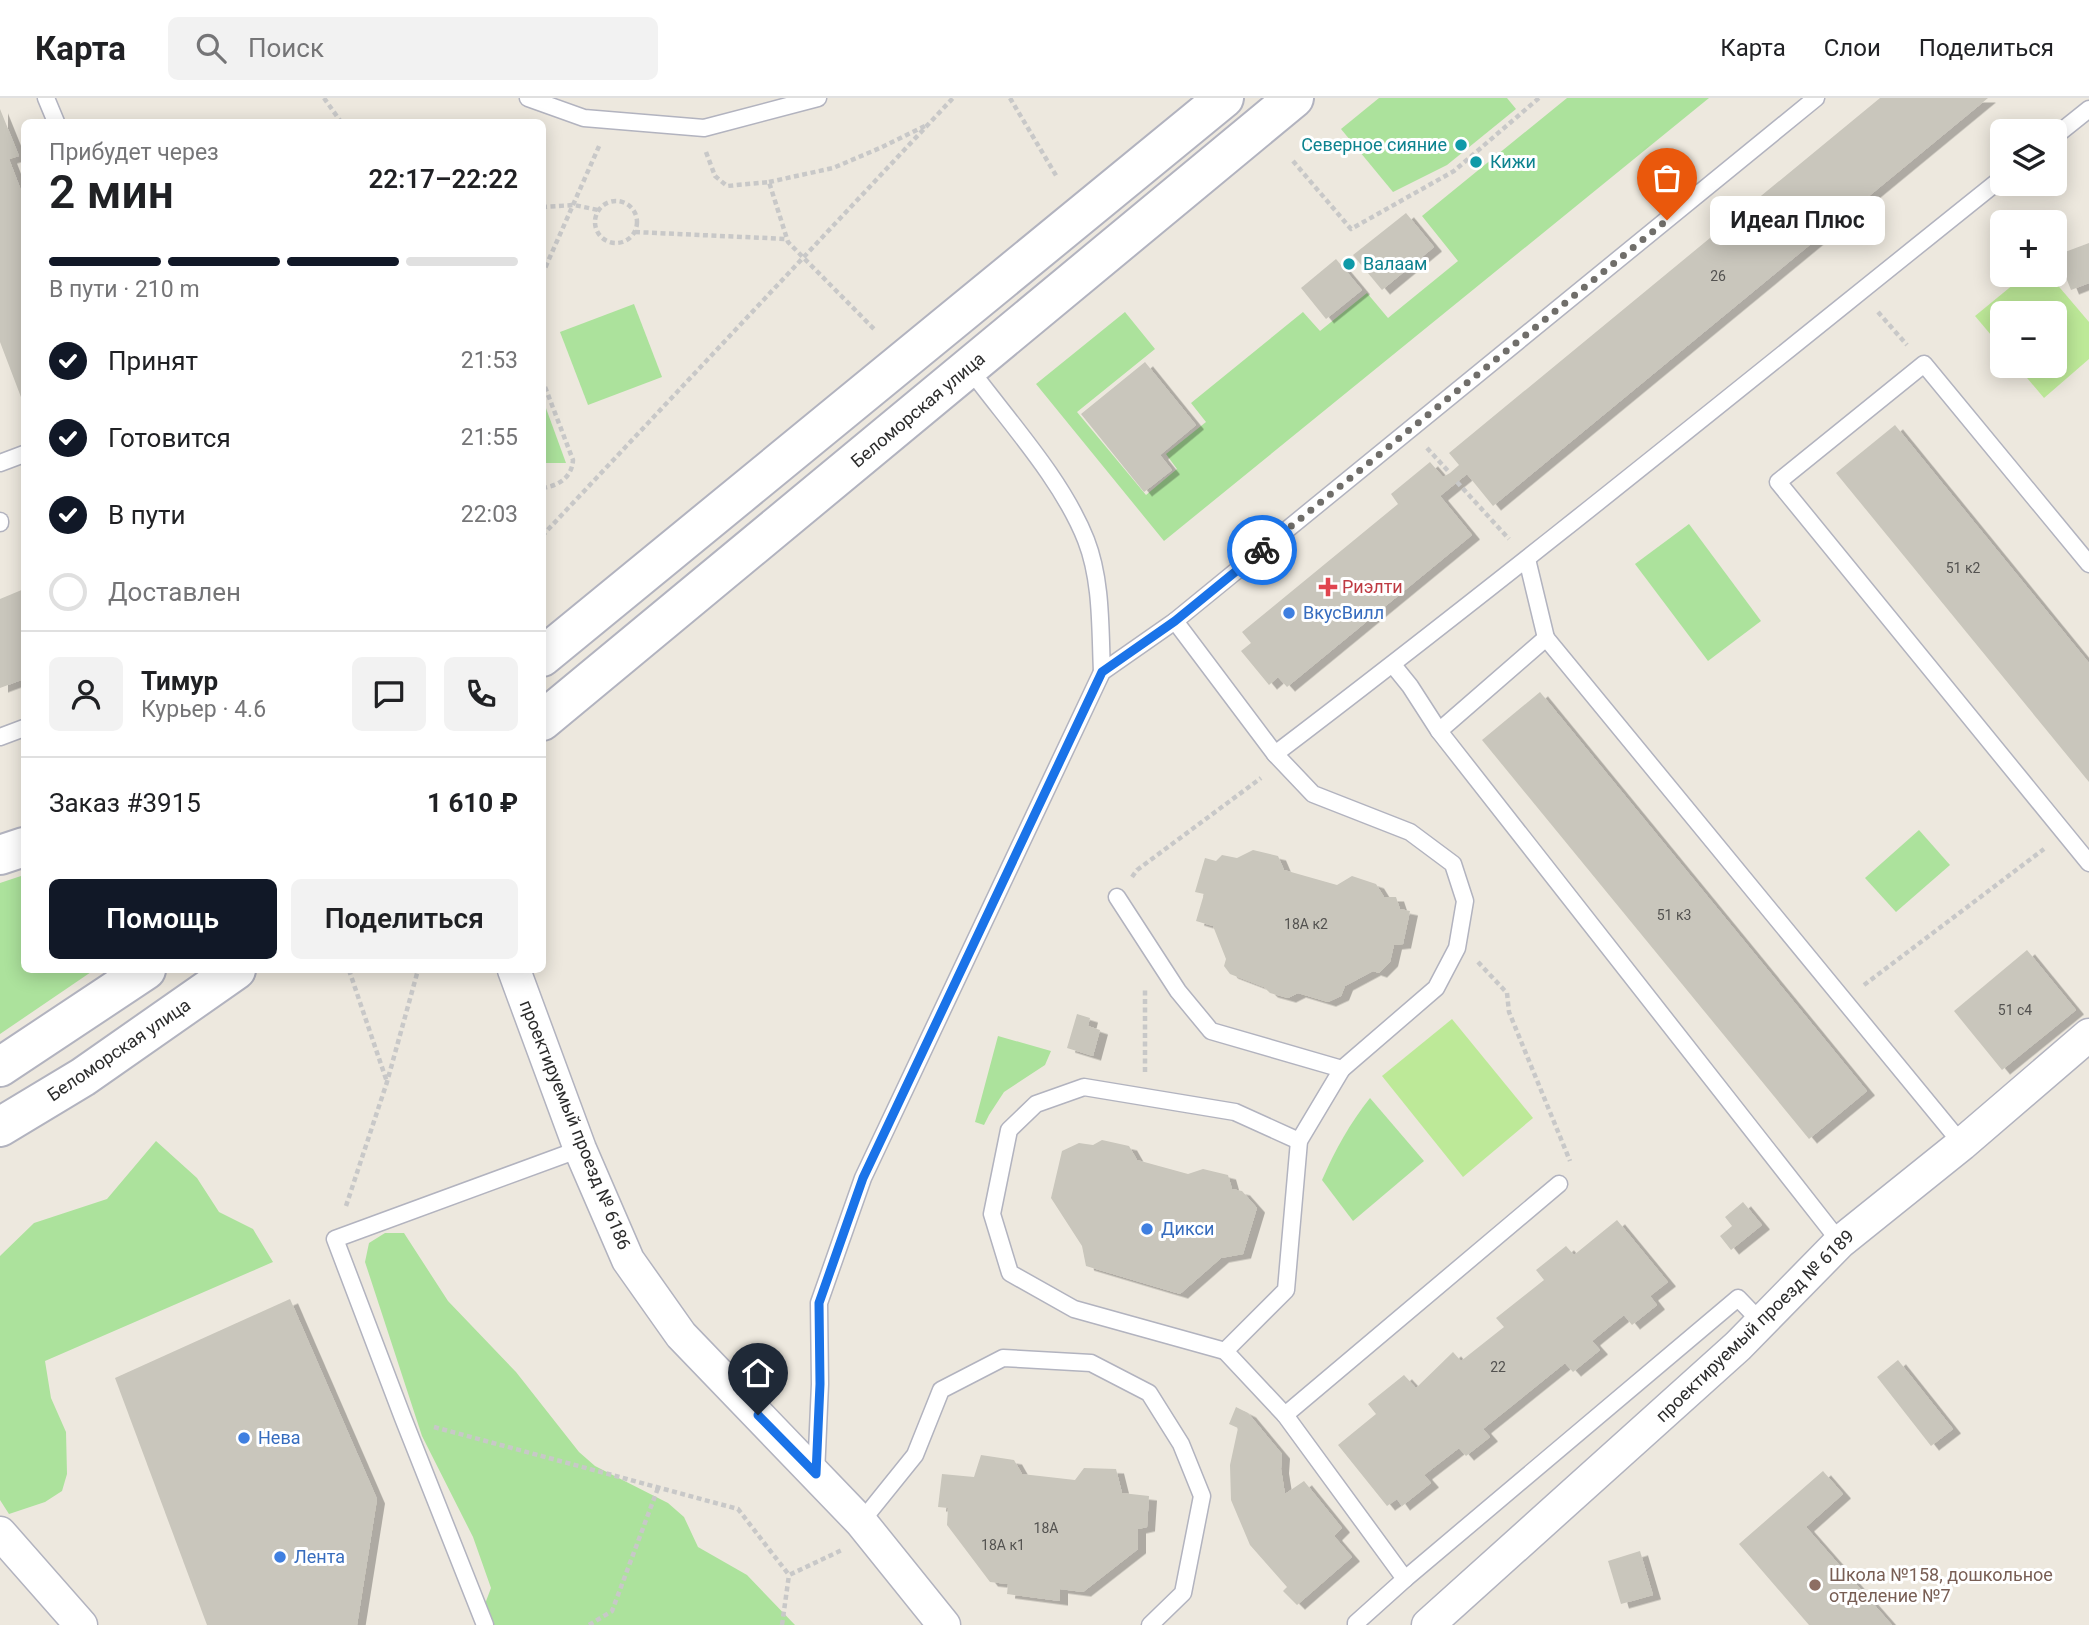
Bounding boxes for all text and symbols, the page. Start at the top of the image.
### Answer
search box [168,17,658,80]
text: Карта [35,29,126,68]
icon: search [192,29,230,67]
text: Поиск [248,33,324,63]
text: Карта [1720,34,1786,62]
text: Слои [1824,34,1881,62]
text: Поделиться [1919,34,2054,62]
map controls [1990,119,2067,378]
button: layers [1990,119,2067,196]
place label: Северное сияние [1301,134,1447,155]
marker: Северное сияние [1453,137,1469,153]
text: Прибудет через [49,139,219,166]
pin [1637,148,1697,220]
place label: Кижи [1490,151,1536,172]
marker: Кижи [1468,154,1484,170]
icon: bag [1648,159,1686,197]
text: 22:17–22:22 [368,164,518,194]
text: 2 мин [49,165,174,219]
callout: Идеал Плюс [1709,195,1884,244]
text: Идеал Плюс [1730,207,1865,234]
button: + [1990,210,2067,287]
place label: Валаам [1363,253,1427,274]
marker: Валаам [1341,256,1357,272]
house number: 26 [1710,268,1726,284]
text: В пути · 210 m [49,276,200,303]
button: − [1990,301,2067,378]
icon: check [49,342,87,380]
text: Принят [108,346,198,376]
text: 21:53 [461,347,518,374]
street label: Беломорская улица [847,348,989,472]
icon: check [49,419,87,457]
text: Готовится [108,423,231,453]
text: 21:55 [461,424,518,451]
icon: check [49,496,87,534]
text: В пути [108,500,185,530]
text: 22:03 [461,501,518,528]
courier [1227,515,1297,585]
icon: bike [1243,531,1281,569]
house number: 51 к2 [1946,560,1980,576]
place label: Риэлти [1342,576,1403,597]
text: Доставлен [108,577,241,607]
marker: Риэлти [1320,579,1336,595]
place label: ВкусВилл [1303,602,1384,623]
marker: ВкусВилл [1281,605,1297,621]
button: person [49,657,123,731]
button: chat [352,657,426,731]
button: phone [444,657,518,731]
text: Тимур [141,666,218,696]
text: Курьер · 4.6 [141,696,266,723]
text: Заказ #3915 [49,788,201,818]
text: 1 610 ₽ [427,788,518,818]
button: Помощь [49,879,277,959]
button: Поделиться [291,879,518,959]
house number: 51 к3 [1657,907,1691,923]
house number: 18А к2 [1284,916,1328,932]
street label: Беломорская улица [43,994,194,1105]
street label: проектируемый проезд № 6186 [516,997,635,1253]
house number: 51 с4 [1998,1002,2032,1018]
place label: Дикси [1161,1218,1214,1239]
marker: Дикси [1139,1221,1155,1237]
street label: проектируемый проезд № 6189 [1651,1225,1858,1426]
pin [728,1343,788,1415]
icon: home [739,1354,777,1392]
house number: 22 [1490,1359,1506,1375]
place label: Нева [258,1427,300,1448]
marker: Нева [236,1430,252,1446]
house number: 18А [1034,1520,1058,1536]
house number: 18А к1 [981,1537,1025,1553]
place label: Лента [294,1546,345,1567]
marker: Лента [272,1549,288,1565]
place label: Школа №158, дошкольное отделение №7 [1829,1564,2053,1606]
marker: Школа №158, дошкольное отделение №7 [1807,1577,1823,1593]

